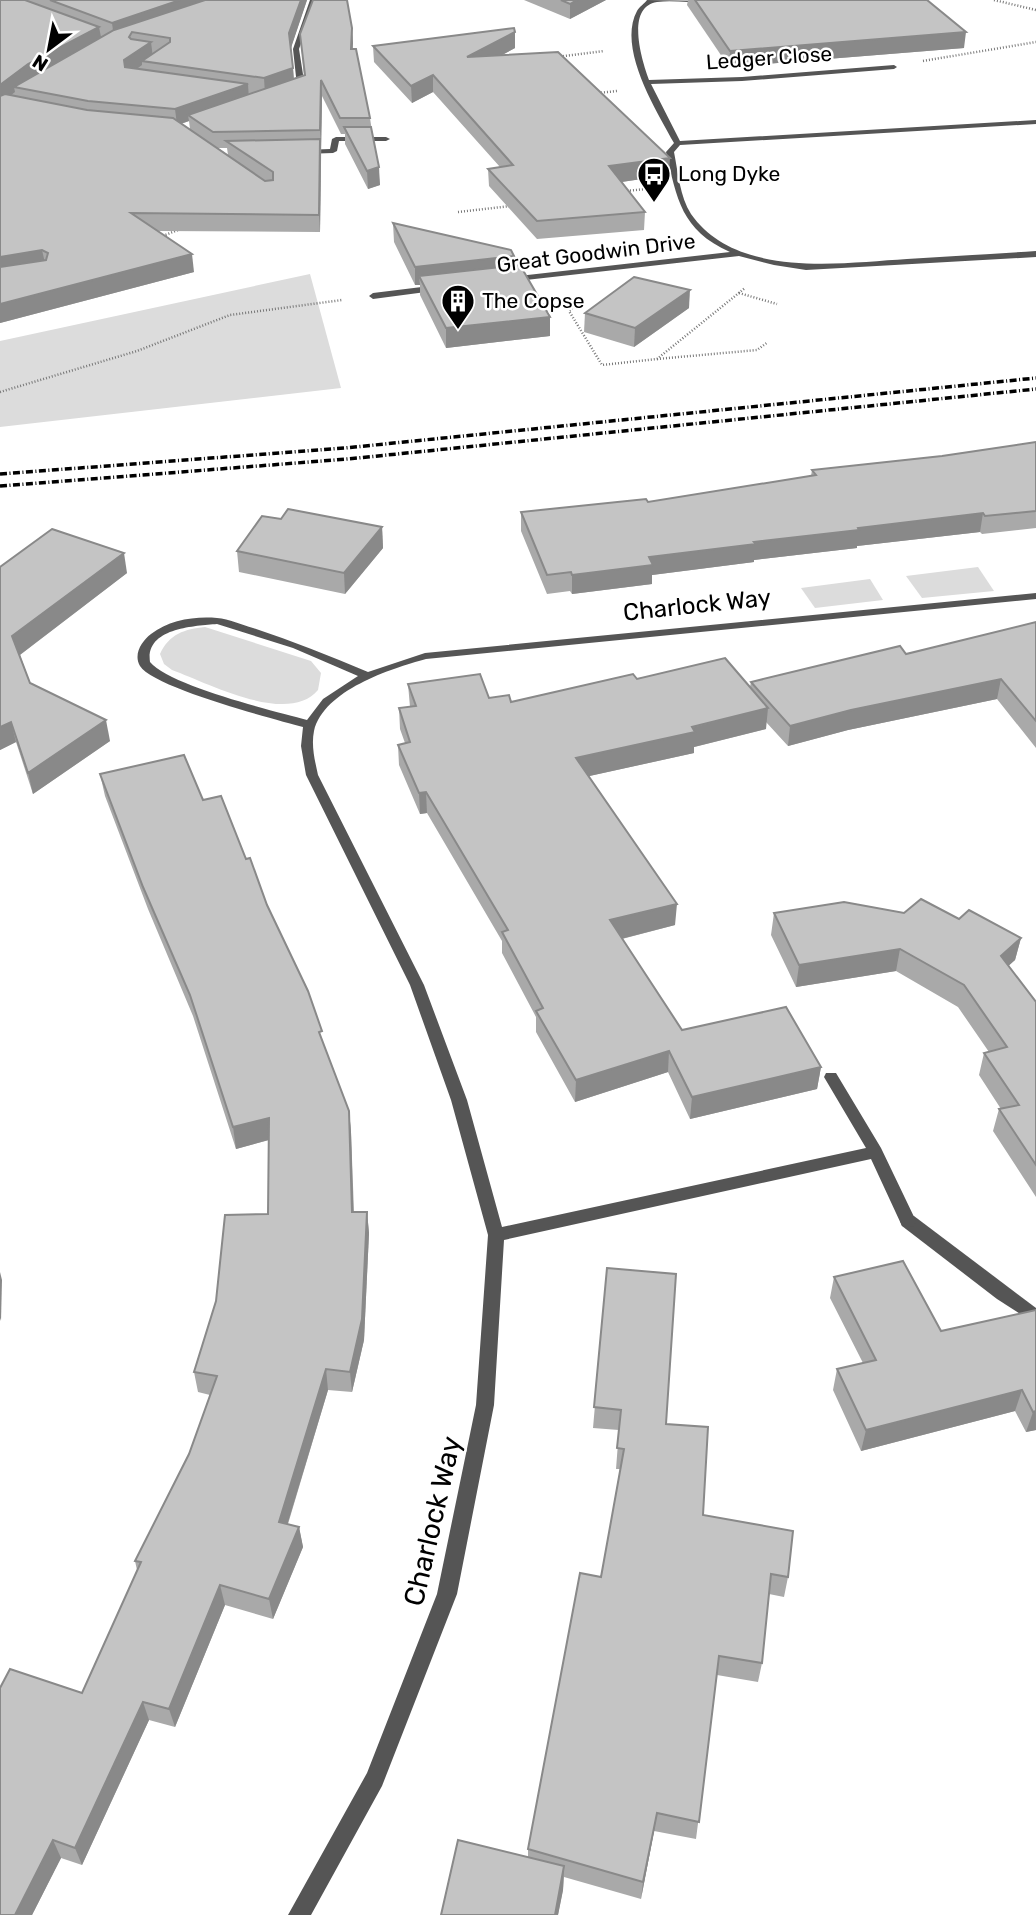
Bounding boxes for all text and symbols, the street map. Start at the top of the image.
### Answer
north arrow [14,14,84,84]
street label: Ledger Close [705,41,833,74]
text: N [28,50,52,76]
bus stop icon: Long Dyke [635,155,673,204]
place label: Long Dyke [678,161,780,186]
street label: Great Goodwin Drive [495,228,697,277]
building icon: The Copse [439,282,477,331]
place label: The Copse [482,288,584,313]
street label: Charlock Way [622,583,772,627]
street label: Charlock Way [397,1433,468,1609]

